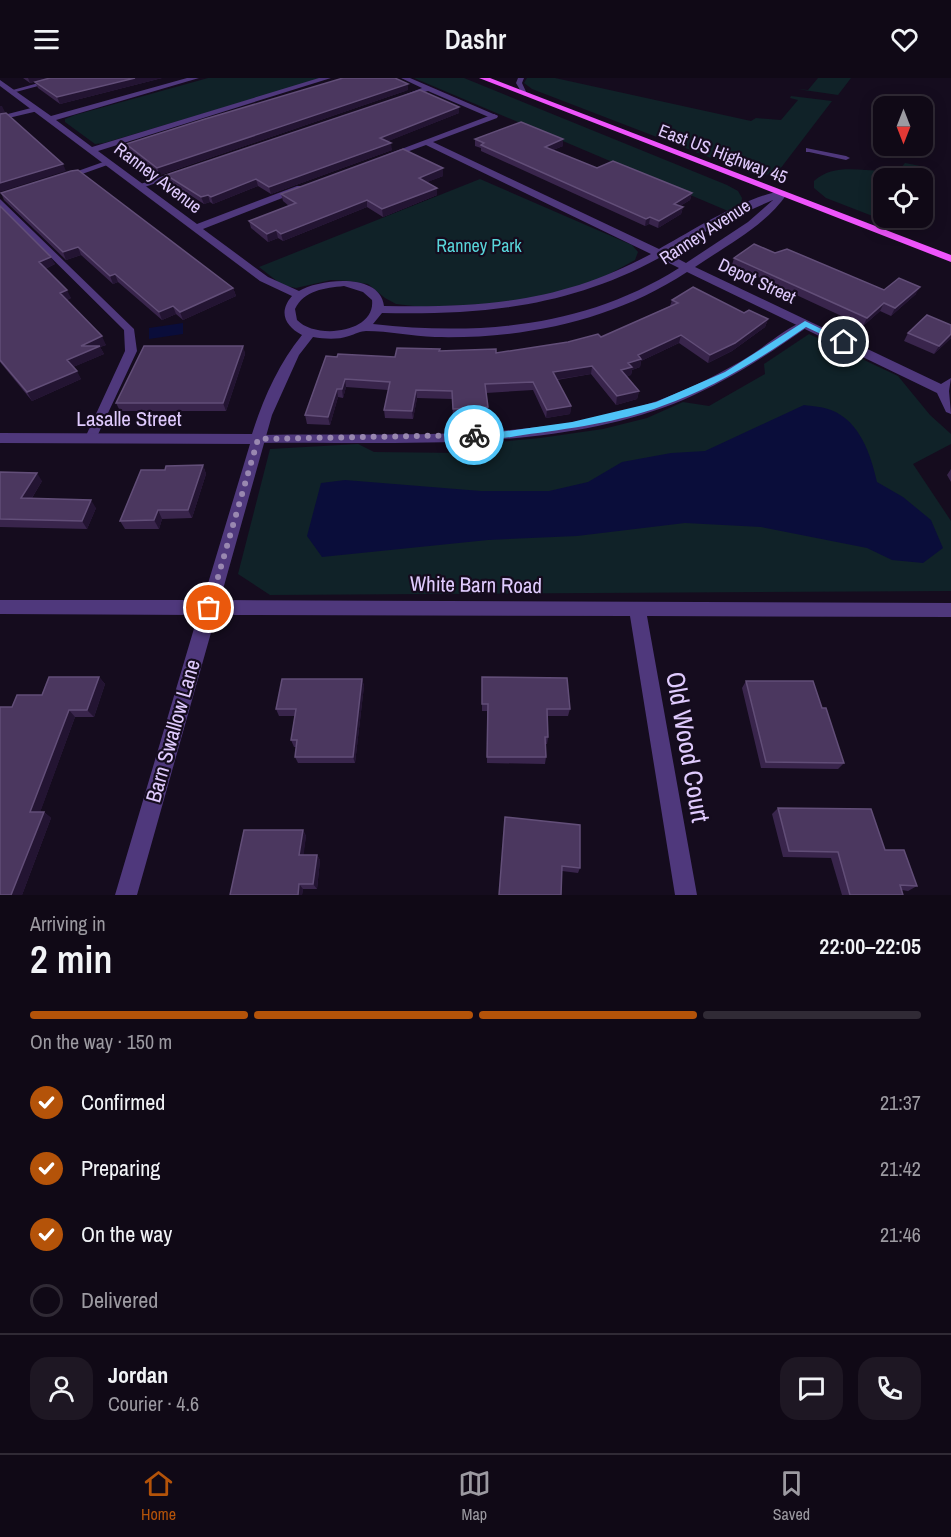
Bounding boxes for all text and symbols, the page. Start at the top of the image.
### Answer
text: Dashr [445,21,506,57]
icon: menu [30,23,63,56]
icon: heart [888,23,921,56]
north arrow [873,96,933,156]
map controls [873,96,933,228]
street label: East US Highway 45 [655,117,791,190]
street label: Ranney Avenue [109,136,207,219]
button: locate [873,168,933,228]
street label: Ranney Avenue [654,193,755,270]
park label: Ranney Park [436,233,522,258]
street label: Depot Street [714,252,800,309]
pin [818,316,869,367]
icon: home [827,325,860,358]
street label: Lasalle Street [76,404,182,433]
courier [444,405,504,465]
icon: bike [458,419,491,452]
street label: White Barn Road [410,569,542,600]
pin [183,582,234,633]
icon: bag [192,591,225,624]
street label: Barn Swallow Lane [138,656,207,806]
street label: Old Wood Court [658,669,719,825]
text: Arriving in [30,910,106,937]
text: 22:00–22:05 [819,931,921,961]
text: 2 min [30,933,112,985]
text: On the way · 150 m [30,1028,172,1055]
icon: check [30,1086,63,1119]
text: Confirmed [81,1087,165,1117]
text: 21:37 [880,1089,921,1116]
icon: check [30,1152,63,1185]
text: Preparing [81,1153,160,1183]
text: 21:42 [880,1155,921,1182]
icon: check [30,1218,63,1251]
text: On the way [81,1219,172,1249]
text: 21:46 [880,1221,921,1248]
text: Delivered [81,1285,158,1315]
button: person [30,1357,93,1420]
button: chat [780,1357,843,1420]
button: phone [858,1357,921,1420]
text: Jordan [108,1360,168,1390]
text: Courier · 4.6 [108,1390,199,1417]
tab: Home [141,1467,176,1525]
tab: Map [458,1467,491,1525]
tab: Saved [773,1467,810,1525]

